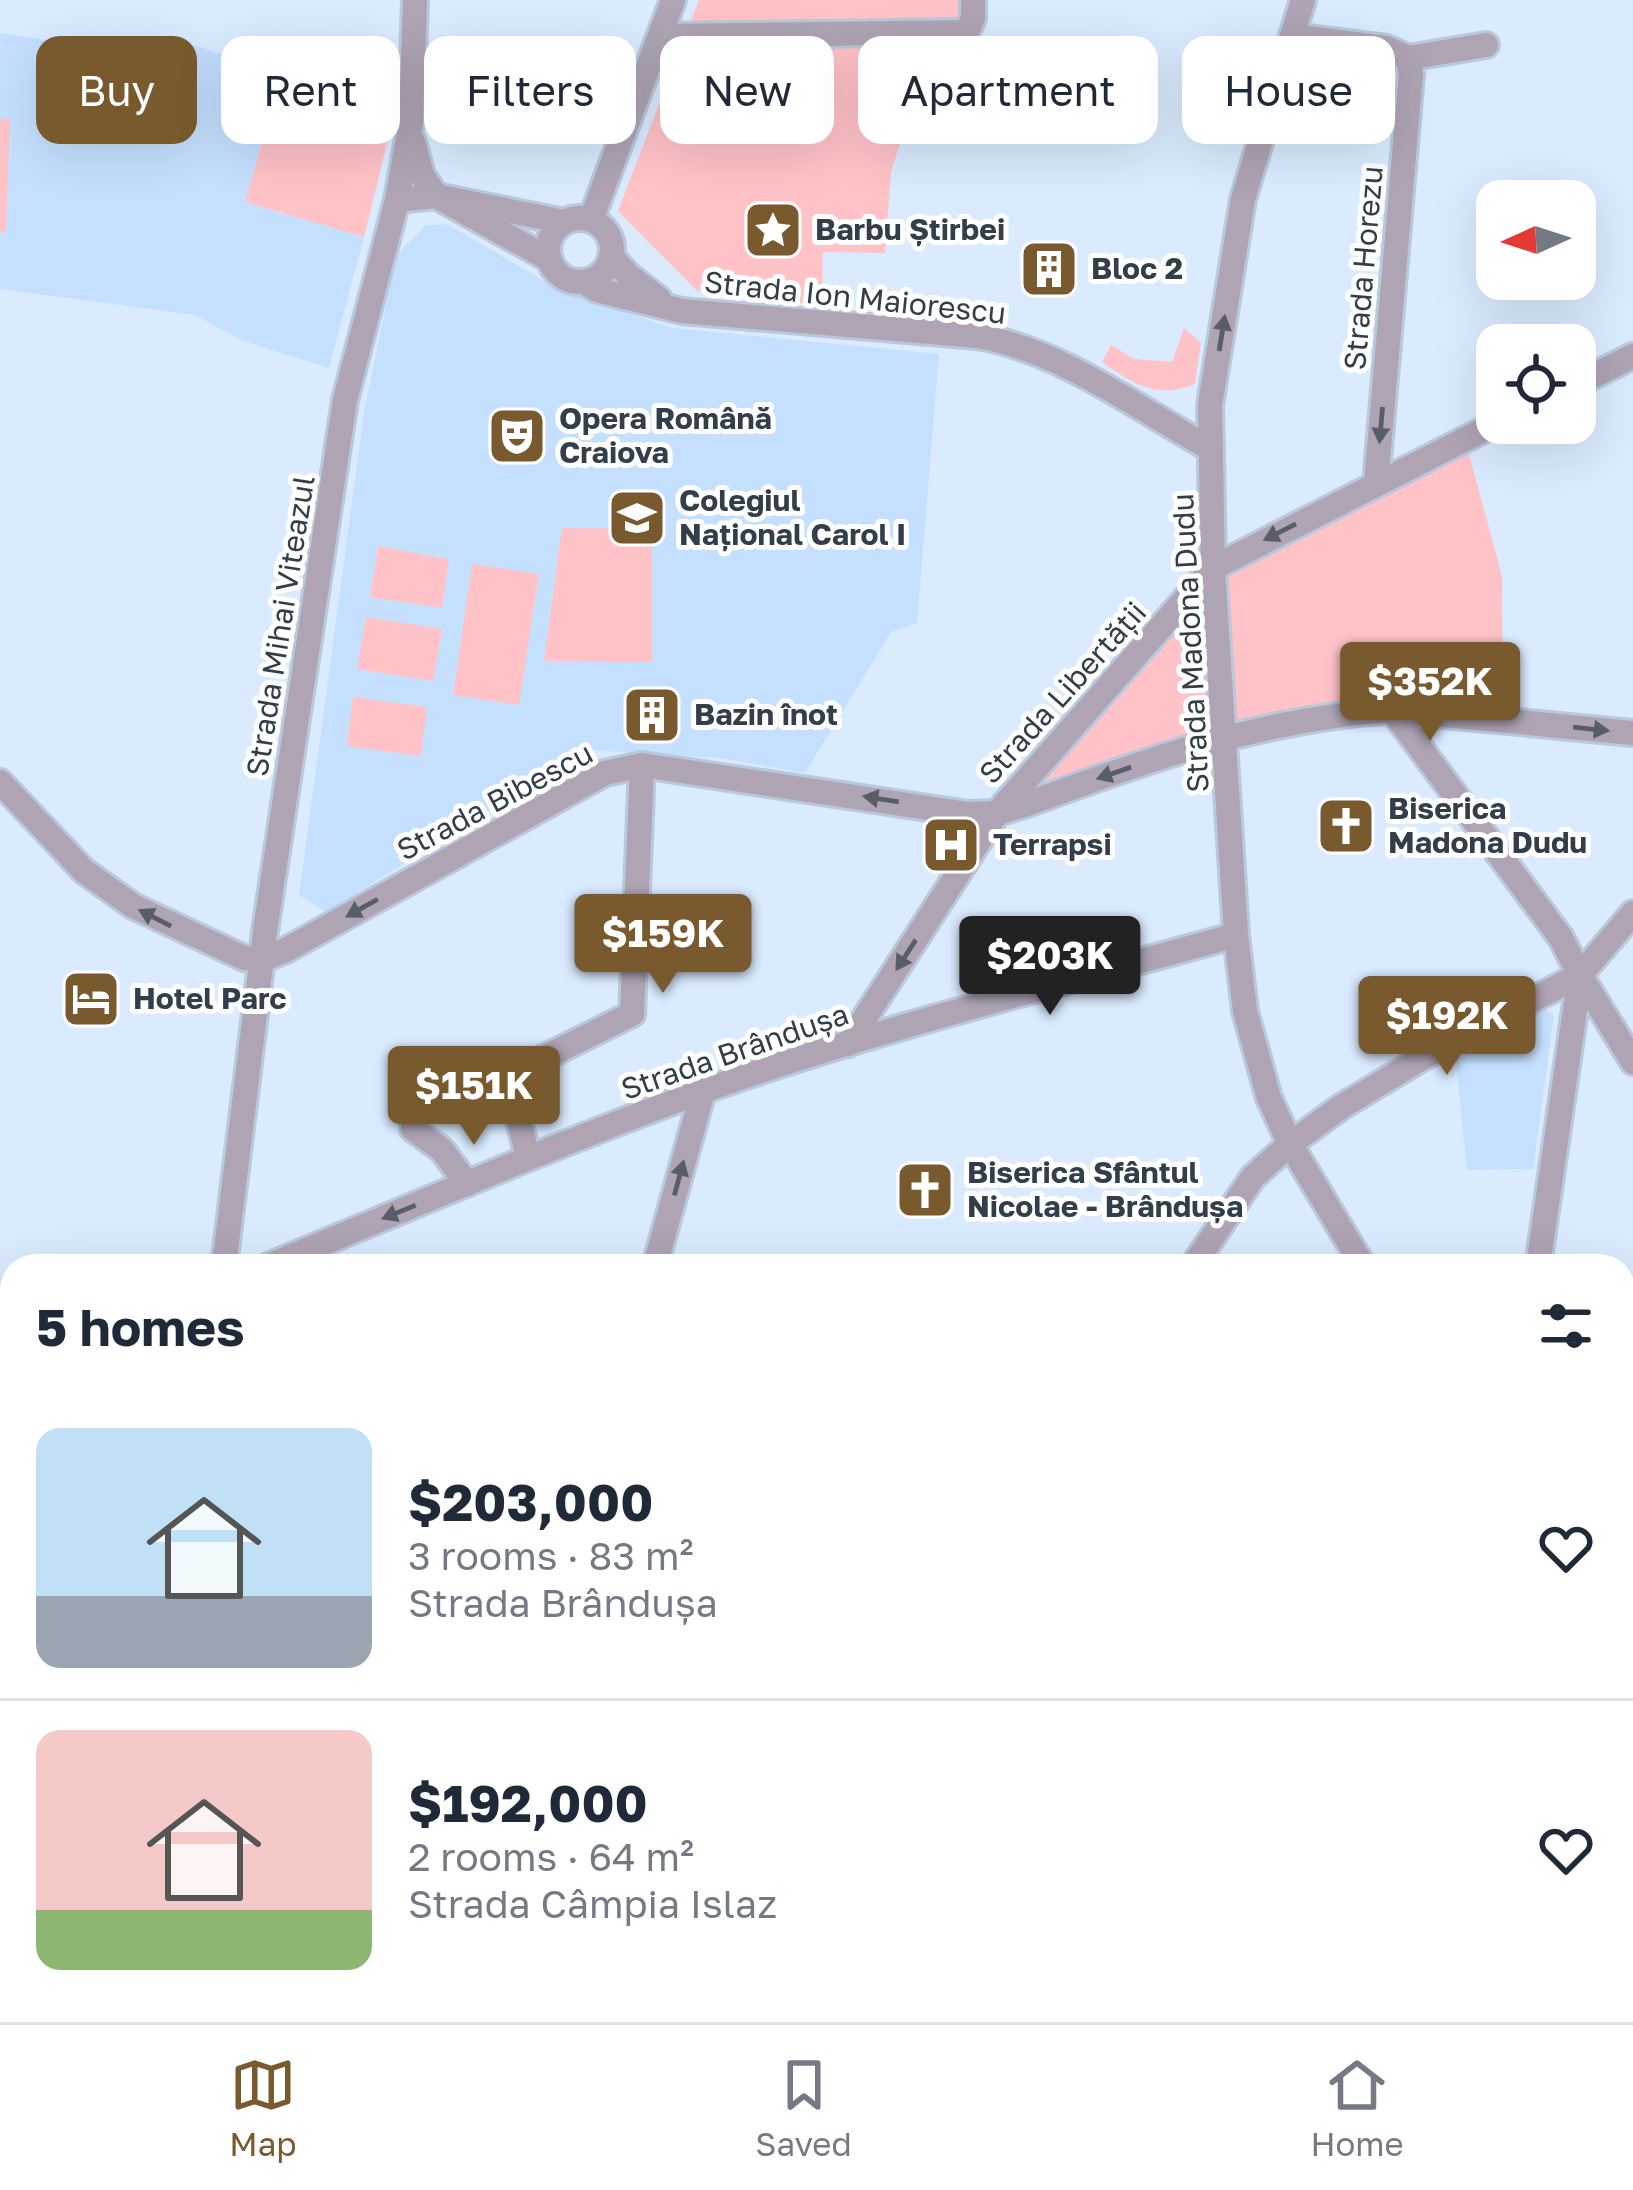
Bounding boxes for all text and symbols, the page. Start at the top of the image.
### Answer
chip: Buy [36,36,197,144]
chip: Rent [221,36,400,144]
chip: Filters [424,36,636,144]
chip: New [660,36,834,144]
chip: Apartment [858,36,1158,144]
chip: House [1182,36,1395,144]
street label: Strada Horezu [1336,164,1390,372]
north arrow [1476,180,1596,300]
map controls [1476,180,1596,444]
place icon: Barbu Știrbei [742,199,804,261]
place label: Barbu Știrbei [815,211,1005,247]
building icon: Bloc 2 [1018,238,1080,300]
place label: Bloc 2 [1091,250,1183,286]
street label: Strada Ion Maiorescu [702,263,1008,331]
one-way arrow [1213,314,1232,351]
button: locate [1476,324,1596,444]
place label: Opera Română Craiova [559,400,772,470]
theatre icon: Opera Română Craiova [486,405,548,467]
one-way arrow [1372,407,1391,444]
street label: Strada Mihai Viteazul [238,473,322,779]
place label: Colegiul Național Carol I [679,482,906,552]
school or university icon: Colegiul Național Carol I [606,487,668,549]
street label: Strada Madona Dudu [1164,492,1216,794]
one-way arrow [1263,522,1298,542]
street label: Strada Libertății [971,594,1153,791]
pin: $352K [1346,642,1514,744]
text: $352K [1367,657,1493,704]
building icon: Bazin înot [621,684,683,746]
place label: Bazin înot [694,696,838,732]
one-way arrow [1573,720,1610,739]
street label: Strada Bibescu [391,734,598,868]
one-way arrow [1095,764,1132,783]
one-way arrow [862,789,900,808]
place label: Biserica Madona Dudu [1388,790,1587,860]
church icon: Biserica Madona Dudu [1315,795,1377,857]
hospital icon: Terrapsi [920,814,982,876]
place label: Terrapsi [993,826,1112,862]
pin: $159K [579,894,747,996]
one-way arrow [344,897,379,918]
one-way arrow [138,908,172,928]
text: $159K [601,909,725,956]
pin: $203K [966,916,1134,1018]
text: $203K [986,931,1114,978]
one-way arrow [896,938,918,971]
hotel icon: Hotel Parc [60,968,122,1030]
pin: $192K [1363,976,1531,1078]
place label: Hotel Parc [133,980,286,1016]
text: $192K [1385,991,1509,1038]
street label: Strada Brândușa [616,995,853,1107]
pin: $151K [390,1046,558,1148]
text: $151K [415,1061,533,1108]
place label: Biserica Sfântul Nicolae - Brândușa [967,1154,1243,1224]
church icon: Biserica Sfântul Nicolae - Brândușa [894,1159,956,1221]
one-way arrow [671,1160,690,1197]
one-way arrow [381,1203,417,1222]
icon: filters [1533,1293,1599,1359]
text: 5 homes [36,1296,245,1357]
text: $203,000 [408,1471,653,1532]
icon: home [132,1476,276,1620]
icon: heart [1533,1515,1599,1581]
text: 3 rooms · 83 m² [408,1532,693,1579]
text: Strada Brândușa [408,1579,718,1626]
text: $192,000 [408,1772,648,1833]
icon: home [132,1778,276,1922]
icon: heart [1533,1817,1599,1883]
text: 2 rooms · 64 m² [408,1833,694,1880]
text: Strada Câmpia Islaz [408,1880,777,1927]
tab: Map [229,2052,297,2163]
tab: Saved [755,2052,852,2163]
tab: Home [1310,2052,1404,2163]

